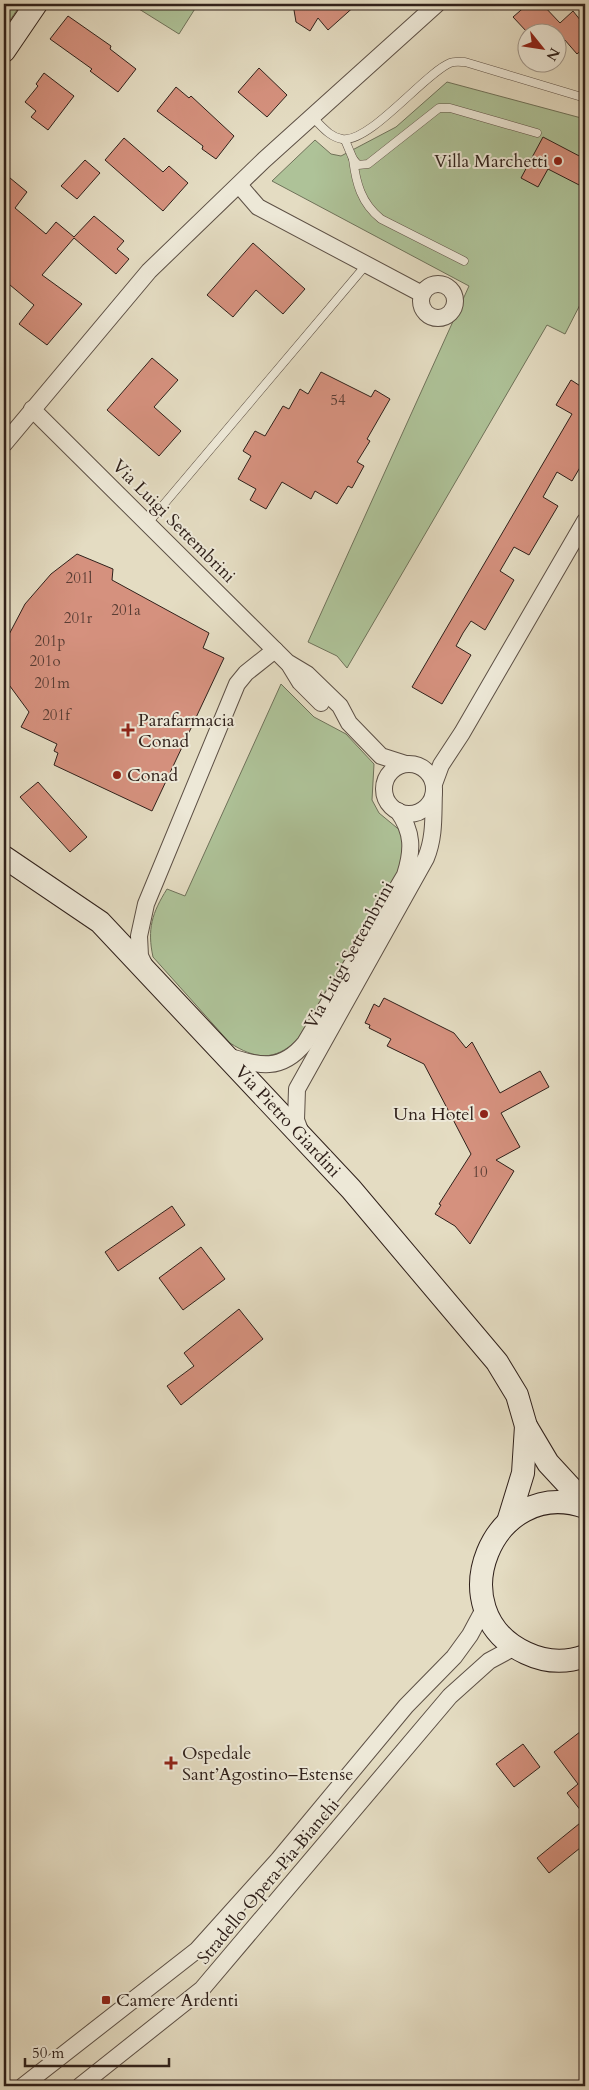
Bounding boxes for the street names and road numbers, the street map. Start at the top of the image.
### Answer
street label: Via Luigi Settembrini [106,454,241,589]
street label: Via Luigi Settembrini [298,877,400,1034]
street label: Via Pietro Giardini [229,1060,346,1183]
street label: Stradello Opera Pia Bianchi [191,1793,345,1970]

